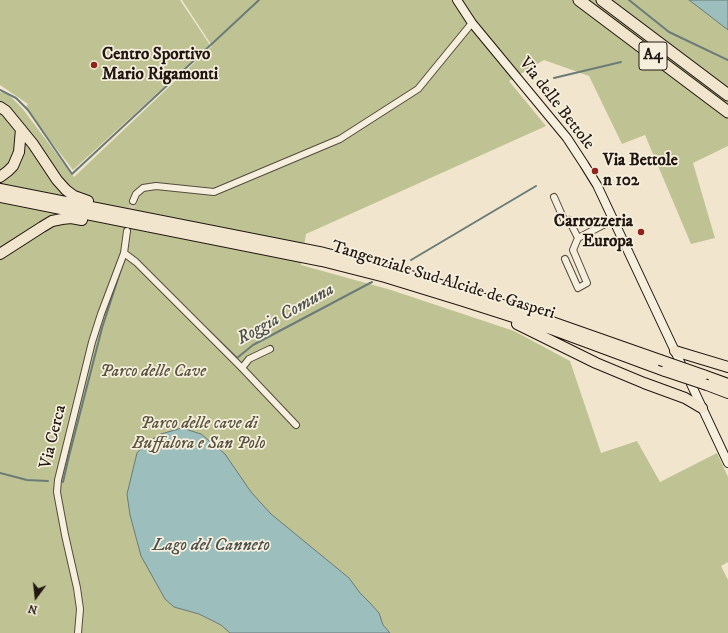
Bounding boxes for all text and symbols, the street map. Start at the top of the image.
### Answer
road number: A4 [639,42,667,70]
place label: Centro Sportivo Mario Rigamonti [102,45,218,85]
street label: Via delle Bettole [514,54,598,154]
marker: Centro Sportivo Mario Rigamonti [89,60,99,70]
place label: Via Bettole n 102 [603,151,678,191]
marker: Via Bettole n 102 [590,166,600,176]
place label: Carrozzeria Europa [554,212,633,252]
marker: Carrozzeria Europa [636,227,646,237]
street label: Tangenziale Sud Alcide de Gasperi [329,237,557,325]
water label: Roggia Comuna [234,279,338,351]
park label: Parco delle Cave [100,362,206,382]
street label: Via Cerca [36,403,72,471]
park label: Parco delle cave di Buffalora e San Polo [132,414,266,454]
water label: Lago del Canneto [152,535,270,557]
north arrow [16,577,56,617]
text: N [27,601,39,617]

